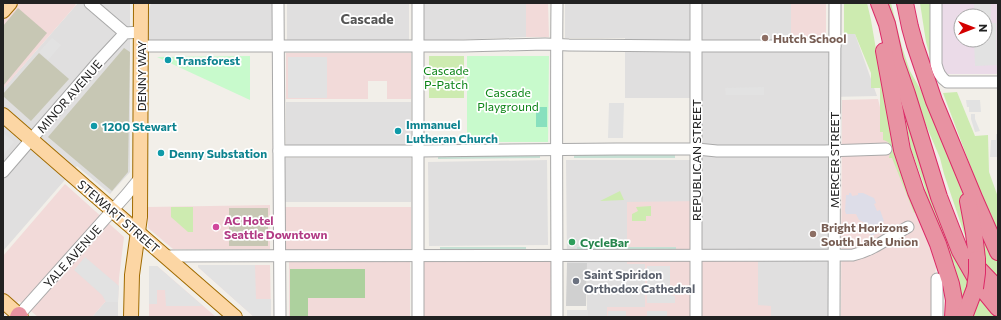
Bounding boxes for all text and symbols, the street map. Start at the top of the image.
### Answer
north arrow [953,8,993,48]
district label: Cascade [340,10,394,27]
text: N [977,24,990,32]
place label: Hutch School [773,31,847,45]
marker: Hutch School [760,33,770,43]
street label: DENNY WAY [134,41,148,111]
place label: Transforest [176,53,240,67]
marker: Transforest [163,55,173,65]
street label: MINOR AVENUE [34,57,104,135]
park label: Cascade P-Patch [423,63,469,91]
park label: Cascade Playground [477,85,539,113]
street label: REPUBLICAN STREET [689,99,703,221]
street label: MERCER STREET [827,111,841,208]
place label: Immanuel Lutheran Church [406,117,498,145]
place label: 1200 Stewart [102,119,177,133]
marker: 1200 Stewart [89,121,99,131]
marker: Immanuel Lutheran Church [393,126,403,136]
place label: Denny Substation [169,146,267,160]
marker: Denny Substation [156,148,166,158]
street label: STEWART STREET [75,177,163,255]
place label: AC Hotel Seattle Downtown [224,213,327,241]
place label: Bright Horizons South Lake Union [821,220,918,248]
street label: YALE AVENUE [40,222,104,290]
marker: AC Hotel Seattle Downtown [211,222,221,232]
marker: Bright Horizons South Lake Union [808,229,818,239]
place label: CycleBar [580,235,629,249]
marker: CycleBar [567,237,577,247]
place label: Saint Spiridon Orthodox Cathedral [584,267,695,295]
marker: Saint Spiridon Orthodox Cathedral [571,276,581,286]

